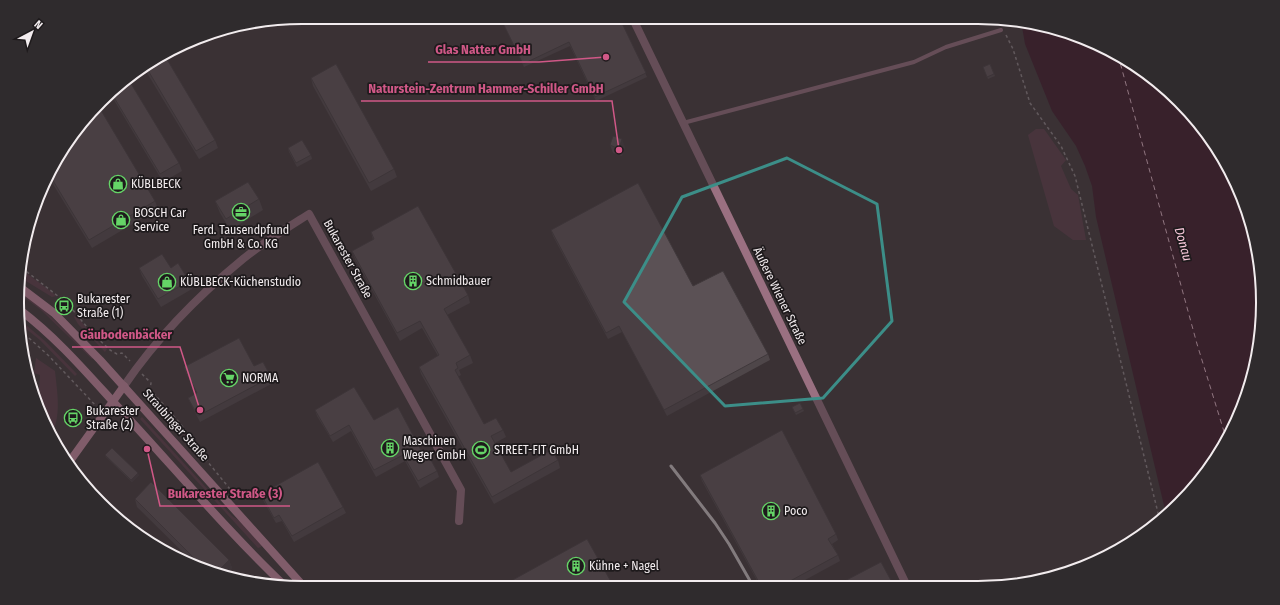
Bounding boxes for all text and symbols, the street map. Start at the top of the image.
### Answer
north arrow [12,12,52,52]
text: N [31,18,45,32]
callout: Glas Natter GmbH [428,37,539,62]
text: Glas Natter GmbH [435,42,531,57]
callout: Naturstein-Zentrum Hammer-Schiller GmbH [361,76,612,101]
text: Naturstein-Zentrum Hammer-Schiller GmbH [368,81,604,96]
shop icon: KÜBLBECK [108,174,128,194]
place label: KÜBLBECK [131,175,181,191]
office icon: Ferd. Tausendpfund GmbH & Co. KG [231,202,251,222]
place label: BOSCH Car Service [134,206,187,234]
shop icon: BOSCH Car Service [111,210,131,230]
street label: Bukarester Straße [321,217,375,301]
place label: Ferd. Tausendpfund GmbH & Co. KG [193,223,289,251]
water label: Donau [1172,225,1196,263]
street label: Äußere Wiener Straße [750,245,811,347]
building icon: Schmidbauer [403,271,423,291]
shop icon: KÜBLBECK-Küchenstudio [157,272,177,292]
place label: KÜBLBECK-Küchenstudio [180,273,301,289]
place label: Schmidbauer [426,274,491,288]
place label: Bukarester Straße (1) [77,292,131,320]
bus stop icon: Bukarester Straße (1) [54,296,74,316]
callout: Gäubodenbäcker [72,322,180,347]
text: Gäubodenbäcker [80,327,172,342]
supermarket icon: NORMA [219,368,239,388]
place label: NORMA [242,371,279,385]
street label: Straubinger Straße [140,386,212,464]
place label: Bukarester Straße (2) [86,404,140,432]
bus stop icon: Bukarester Straße (2) [63,408,83,428]
place label: Maschinen Weger GmbH [403,434,466,462]
building icon: Maschinen Weger GmbH [380,438,400,458]
sports icon: STREET-FIT GmbH [471,440,491,460]
place label: STREET-FIT GmbH [494,443,579,457]
callout: Bukarester Straße (3) [160,481,290,506]
text: Bukarester Straße (3) [168,486,282,501]
building icon: Poco [761,501,781,521]
place label: Poco [784,504,807,518]
building icon: Kühne + Nagel [566,556,586,576]
place label: Kühne + Nagel [589,559,659,573]

